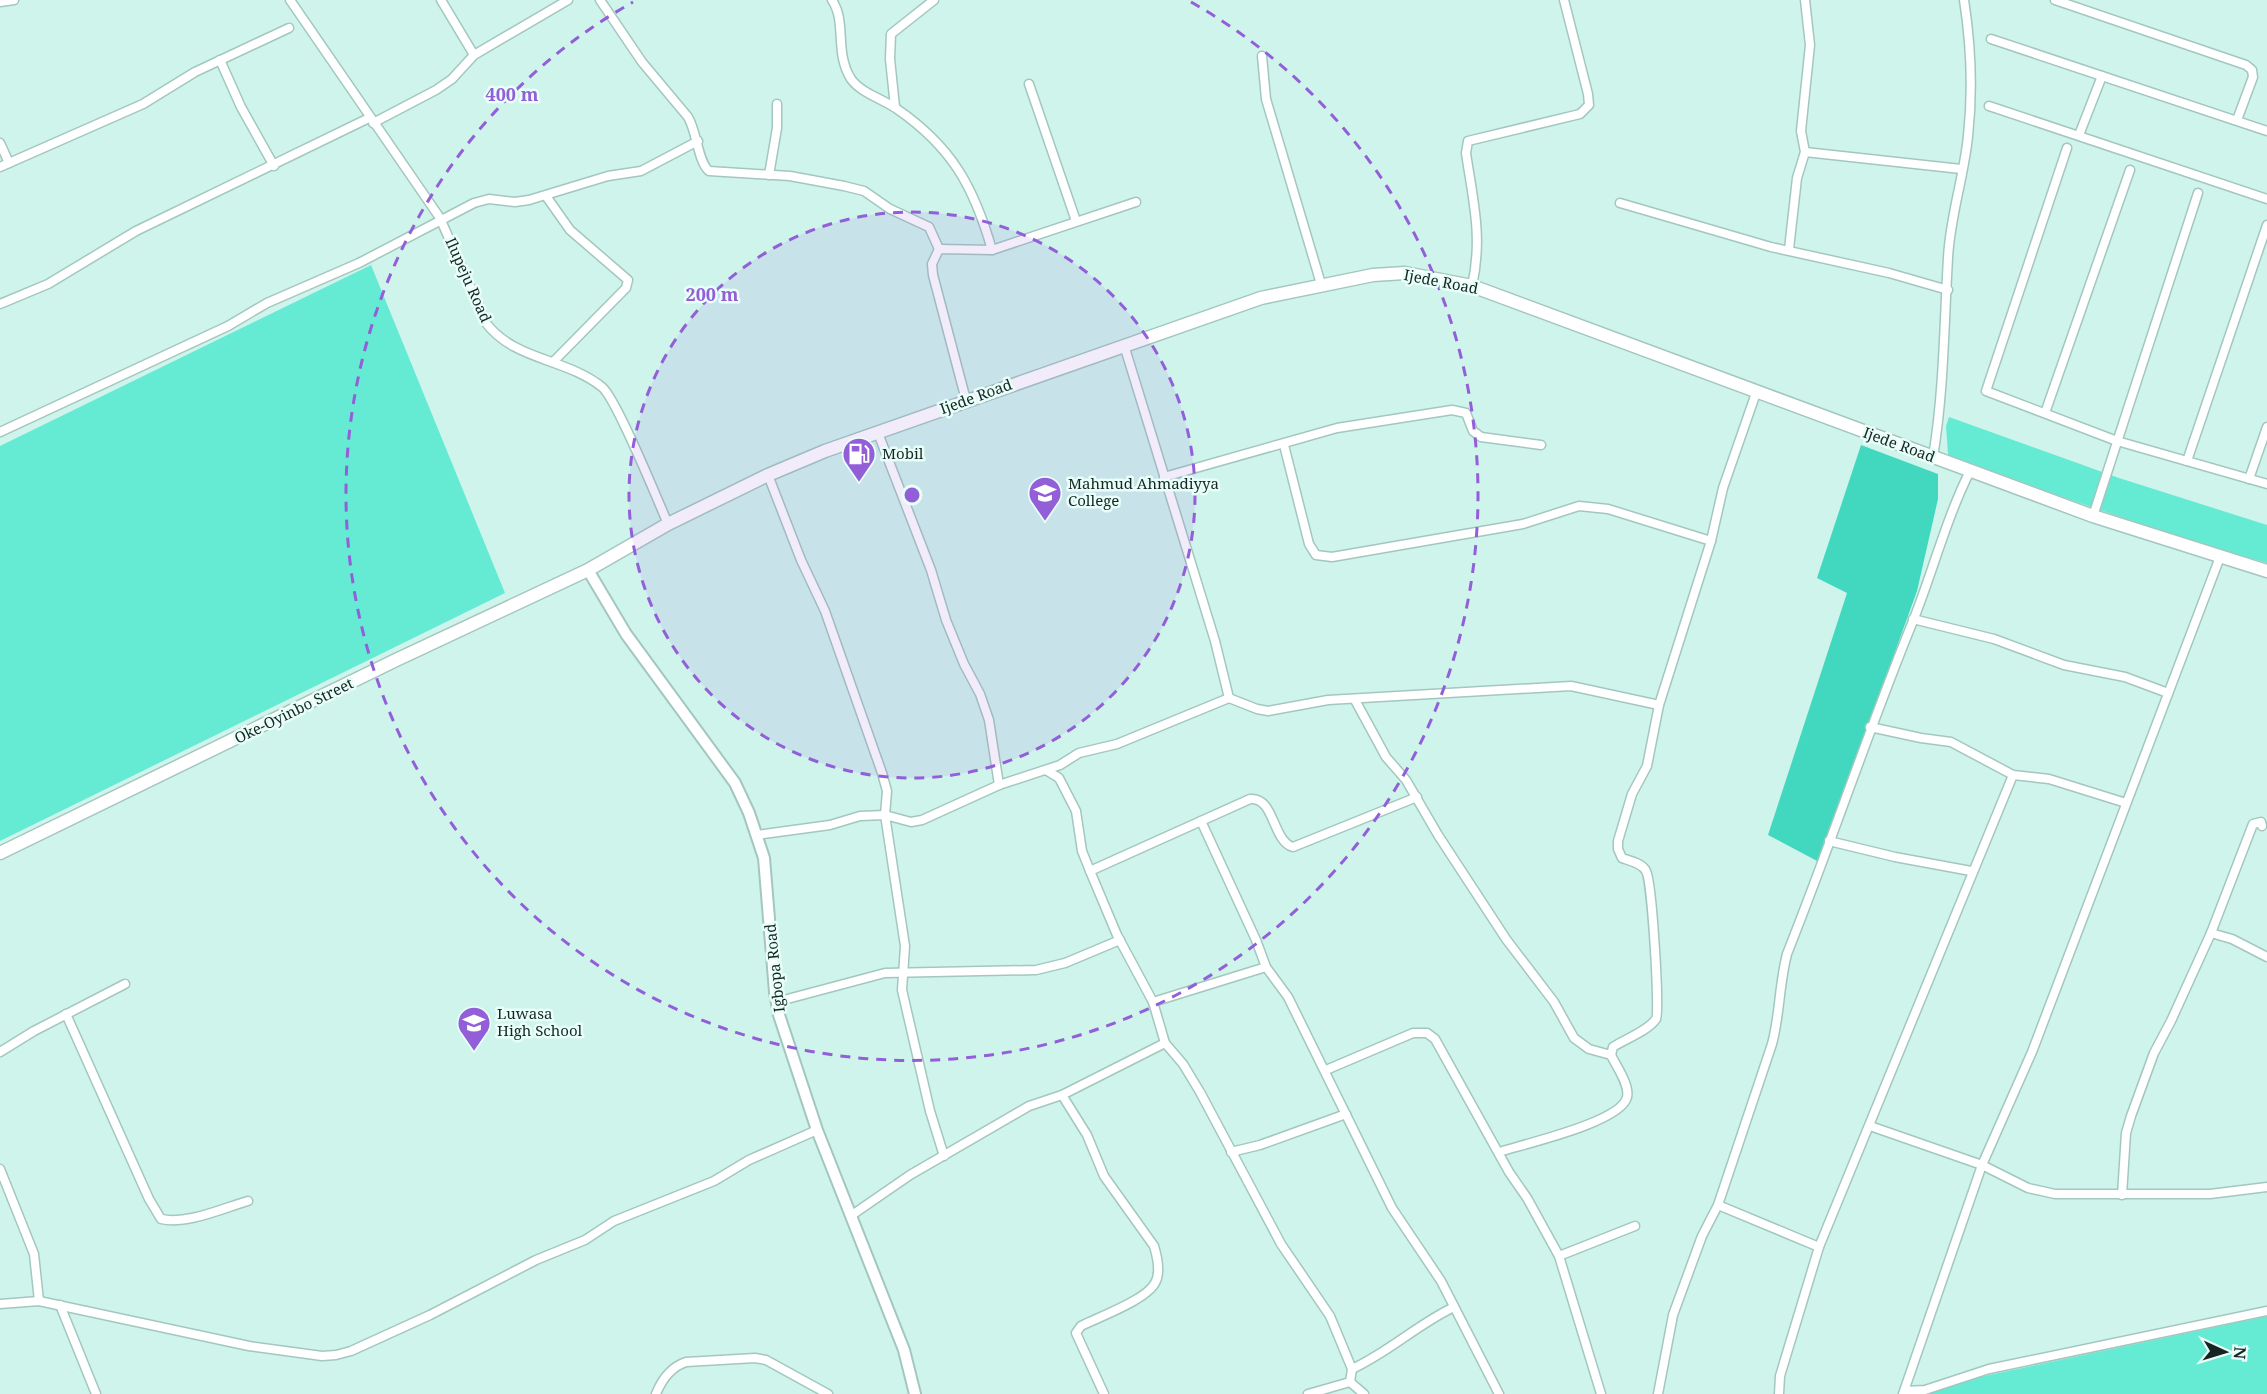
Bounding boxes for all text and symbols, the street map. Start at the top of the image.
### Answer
text: 400 m [486,82,539,106]
street label: Ilupeju Road [441,234,497,325]
street label: Ijede Road [1402,264,1480,298]
text: 200 m [686,282,739,306]
street label: Ijede Road [937,374,1014,418]
street label: Ijede Road [1861,422,1938,466]
fuel station icon: Mobil [841,436,877,483]
place label: Mobil [882,443,924,463]
place label: Mahmud Ahmadiyya College [1068,473,1219,510]
school or university icon: Mahmud Ahmadiyya College [1027,475,1063,522]
centre of rings [902,485,922,505]
street label: Oke-Oyinbo Street [231,673,356,748]
street label: Igbopa Road [759,923,789,1013]
place label: Luwasa High School [497,1003,583,1040]
school or university icon: Luwasa High School [456,1005,492,1052]
north arrow [2195,1322,2255,1382]
text: N [2229,1346,2251,1360]

